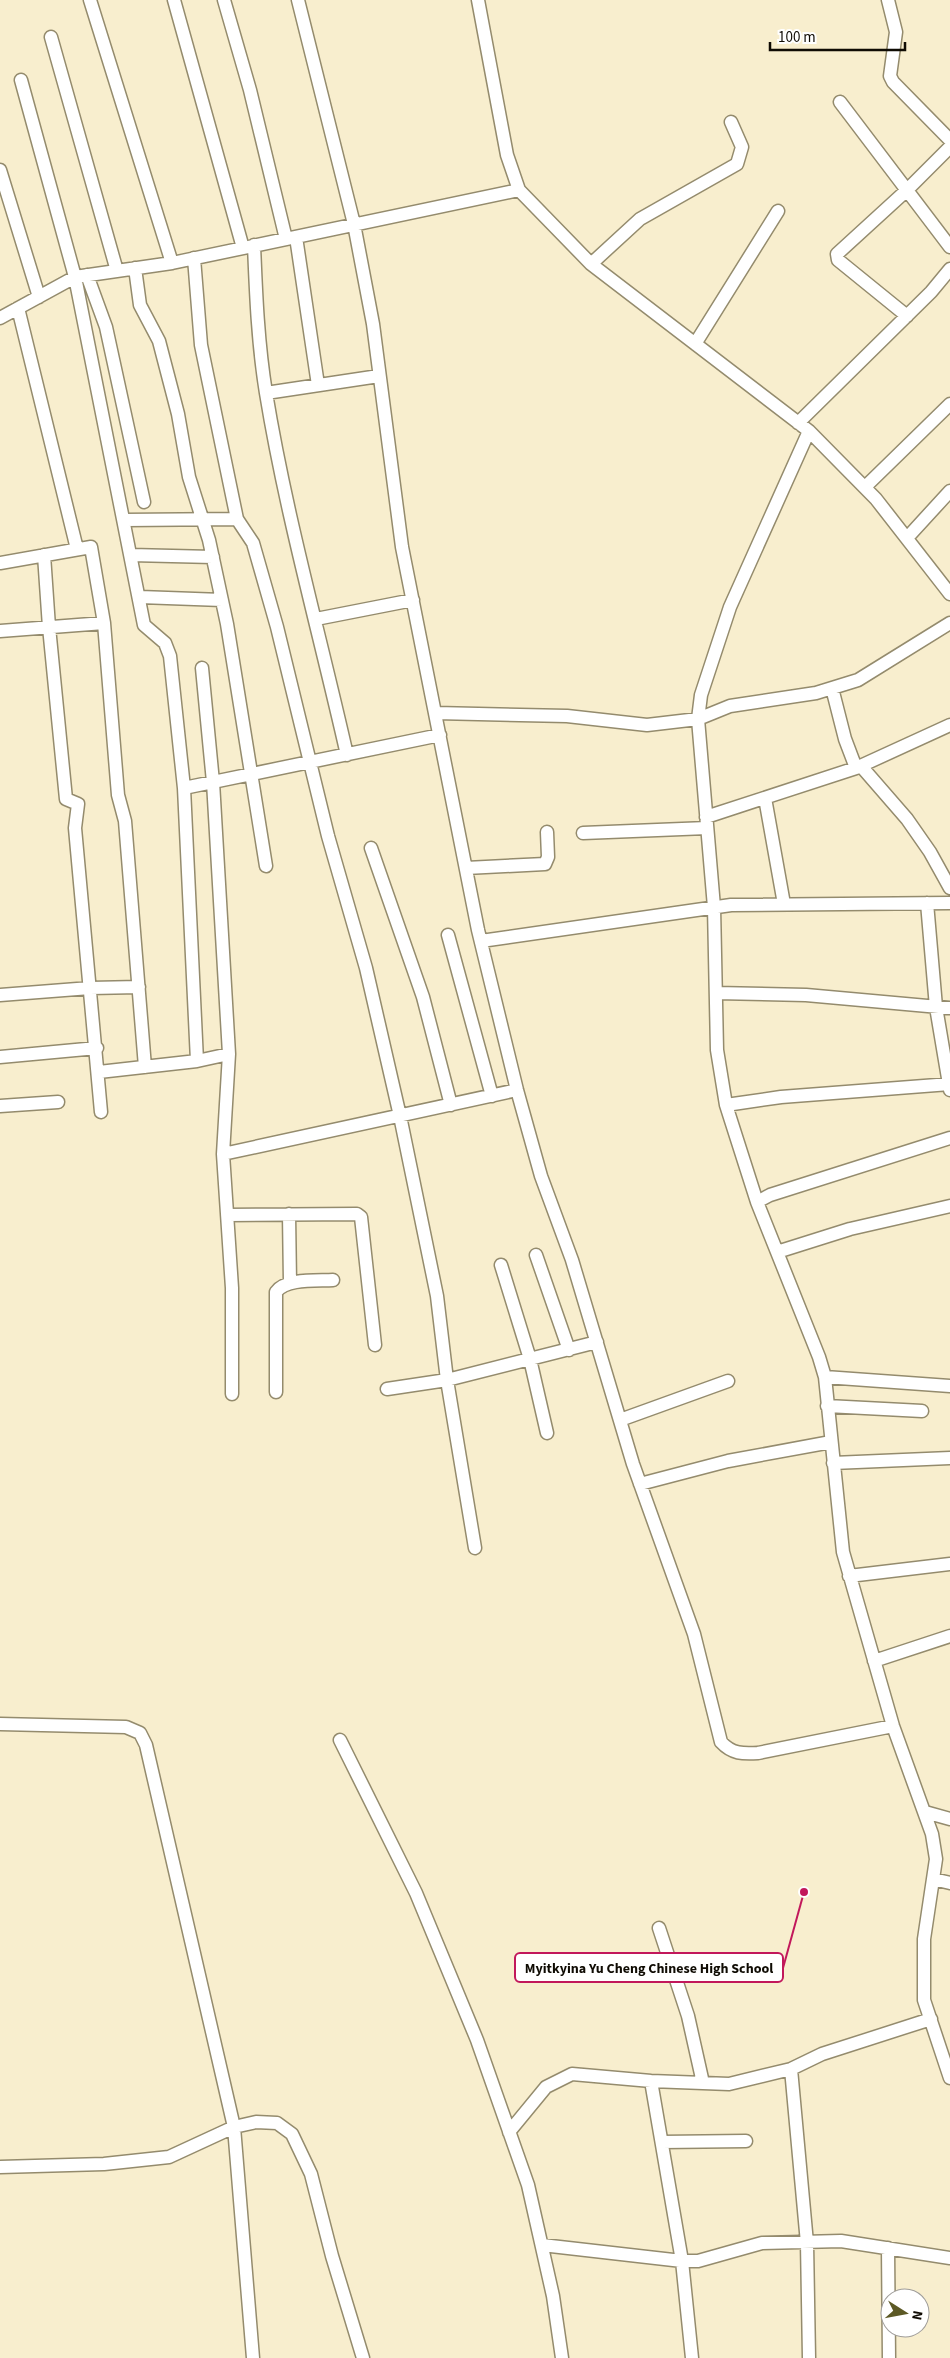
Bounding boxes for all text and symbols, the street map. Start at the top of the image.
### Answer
scale bar [770,20,905,52]
text: 100 m [778,27,816,48]
callout: Myitkyina Yu Cheng Chinese High School [515,1953,783,1982]
text: Myitkyina Yu Cheng Chinese High School [525,1959,773,1979]
north arrow [880,2288,930,2338]
text: N [906,2309,927,2322]

